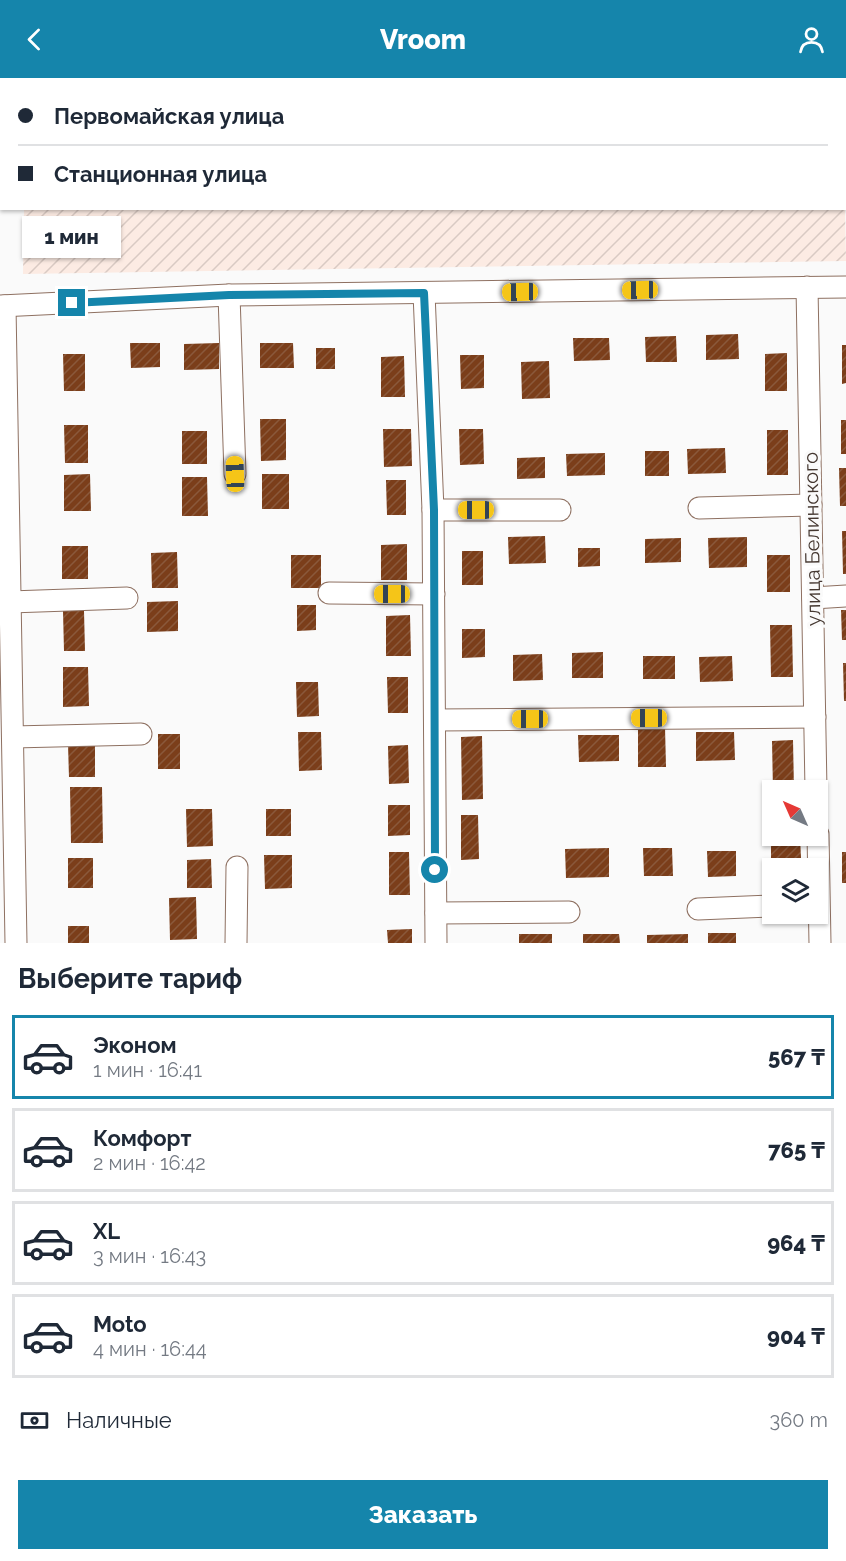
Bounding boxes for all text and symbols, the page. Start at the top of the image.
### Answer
icon: back [18,23,51,56]
icon: person [795,23,828,56]
text: Vroom [380,24,466,55]
text: Первомайская улица [54,103,284,129]
text: Станционная улица [54,161,267,187]
callout: 1 мин [22,216,122,258]
text: 1 мин [44,225,99,249]
car [622,281,658,299]
car [502,283,538,301]
route end [58,289,85,316]
street label: улица Белинского [798,452,826,626]
car [225,456,245,492]
car [458,501,494,519]
car [374,585,410,603]
car [631,709,667,727]
car [512,710,548,728]
north arrow [762,780,828,846]
map controls [762,780,828,924]
route start [421,856,448,883]
button: layers [762,858,828,924]
text: Выберите тариф [18,963,242,994]
icon: car [21,1030,75,1084]
text: Эконом [93,1032,177,1058]
text: 567 ₸ [768,1044,825,1070]
text: 1 мин · 16:41 [93,1058,202,1082]
icon: car [21,1123,75,1177]
text: Комфорт [93,1125,191,1151]
text: 765 ₸ [768,1137,825,1163]
text: 2 мин · 16:42 [93,1151,206,1175]
icon: car [21,1216,75,1270]
text: XL [93,1218,120,1244]
text: 964 ₸ [767,1230,825,1256]
text: 3 мин · 16:43 [93,1244,206,1268]
icon: car [21,1309,75,1363]
text: Moto [93,1311,147,1337]
text: 904 ₸ [767,1323,825,1349]
text: 4 мин · 16:44 [93,1337,207,1361]
icon: cash [18,1404,51,1437]
text: Наличные [66,1407,172,1433]
text: 360 m [770,1408,828,1432]
button: Заказать [18,1480,828,1549]

